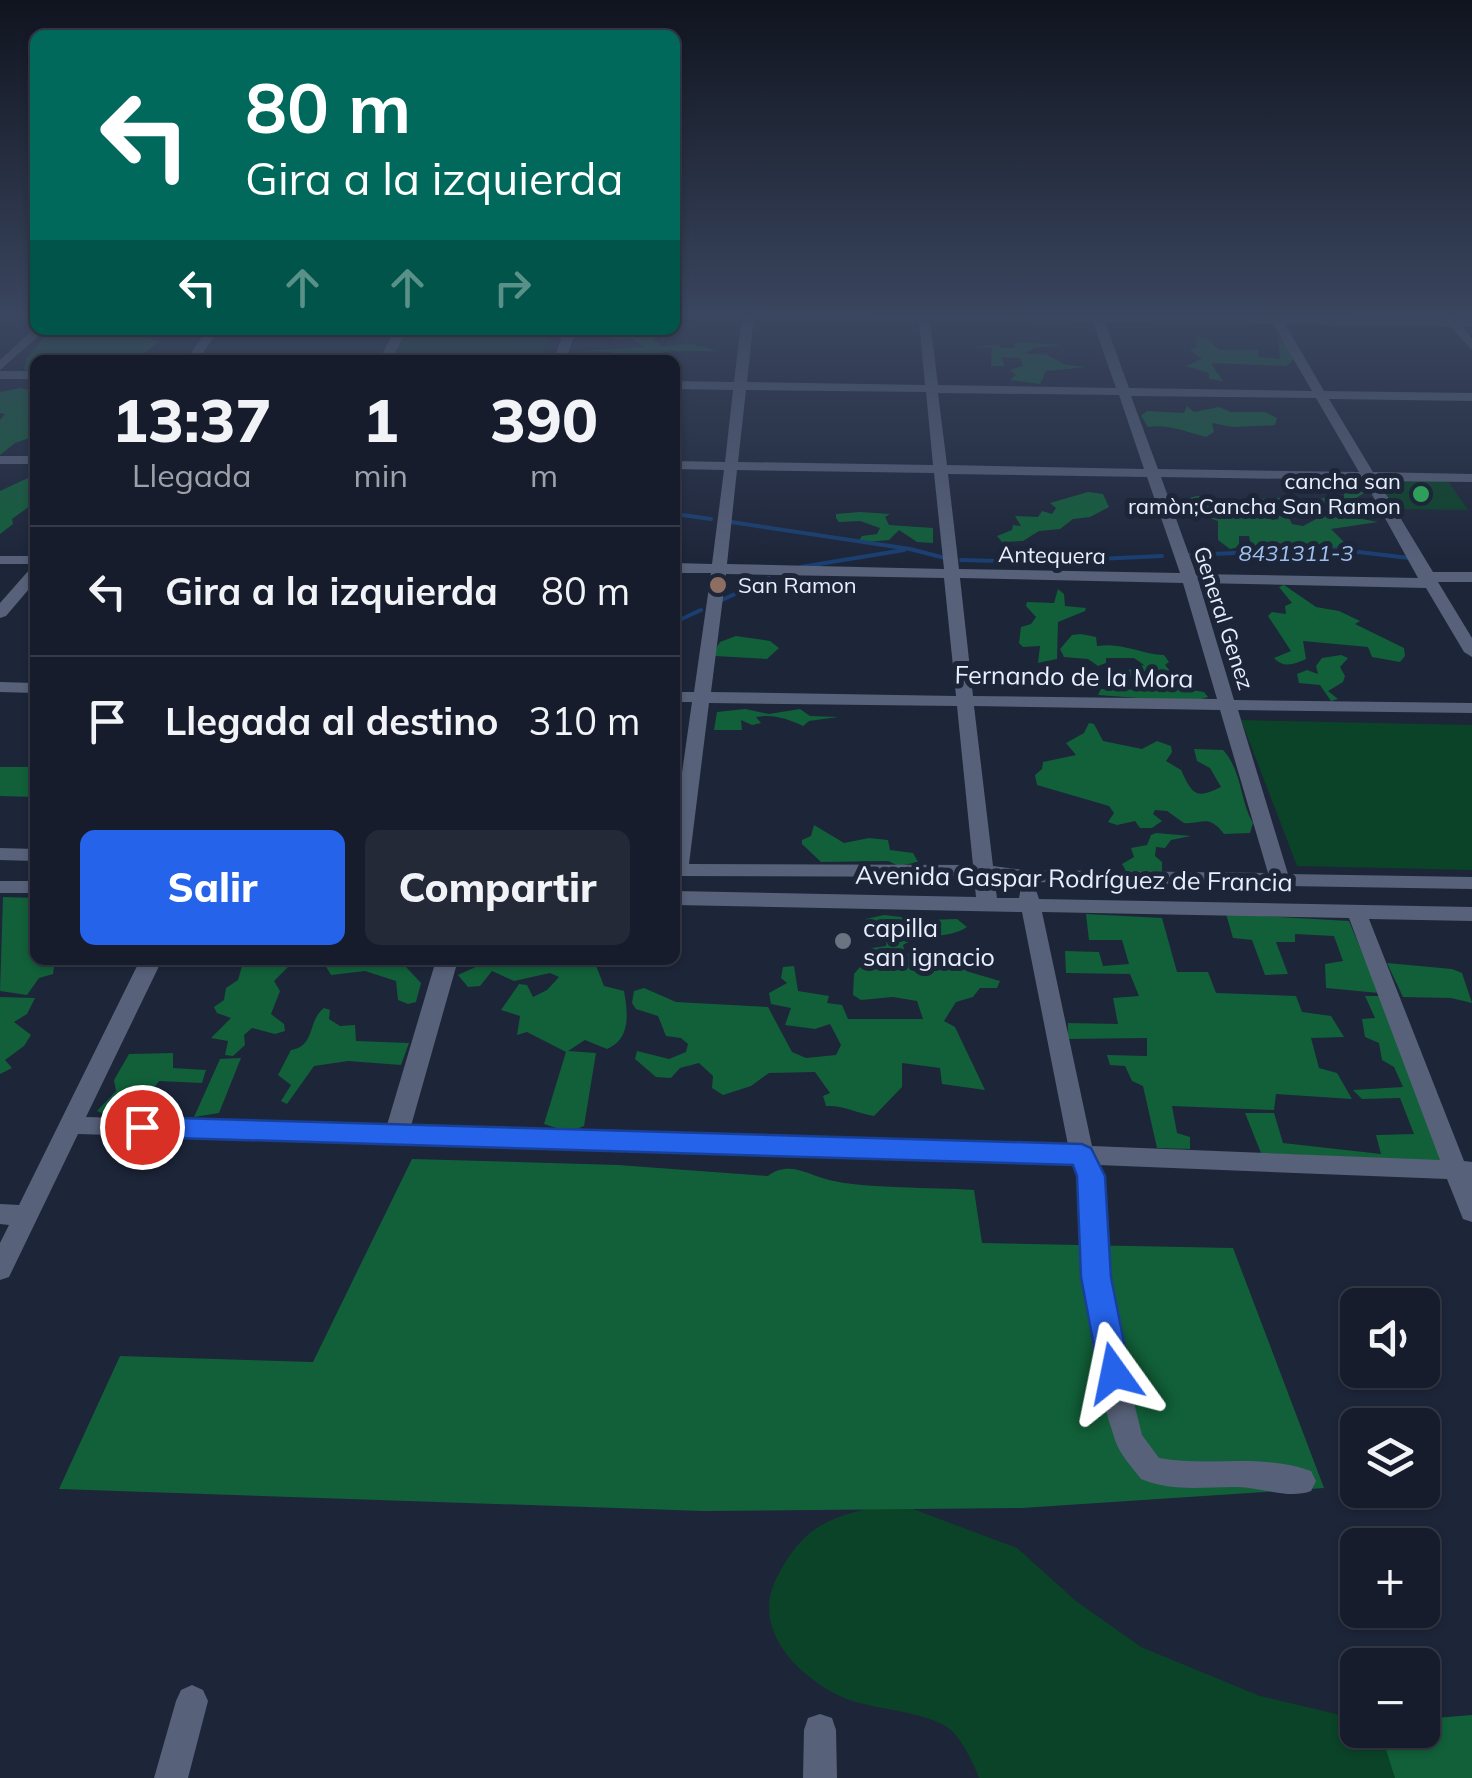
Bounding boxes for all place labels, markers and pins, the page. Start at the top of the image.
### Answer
place label: cancha san ramòn;Cancha San Ramon [1128,467,1401,520]
marker: cancha san ramòn;Cancha San Ramon [1410,483,1432,505]
place label: San Ramon [738,571,857,599]
marker: San Ramon [707,574,729,596]
place label: capilla san ignacio [863,912,995,972]
marker: capilla san ignacio [832,930,854,952]
pin [100,1085,185,1170]

